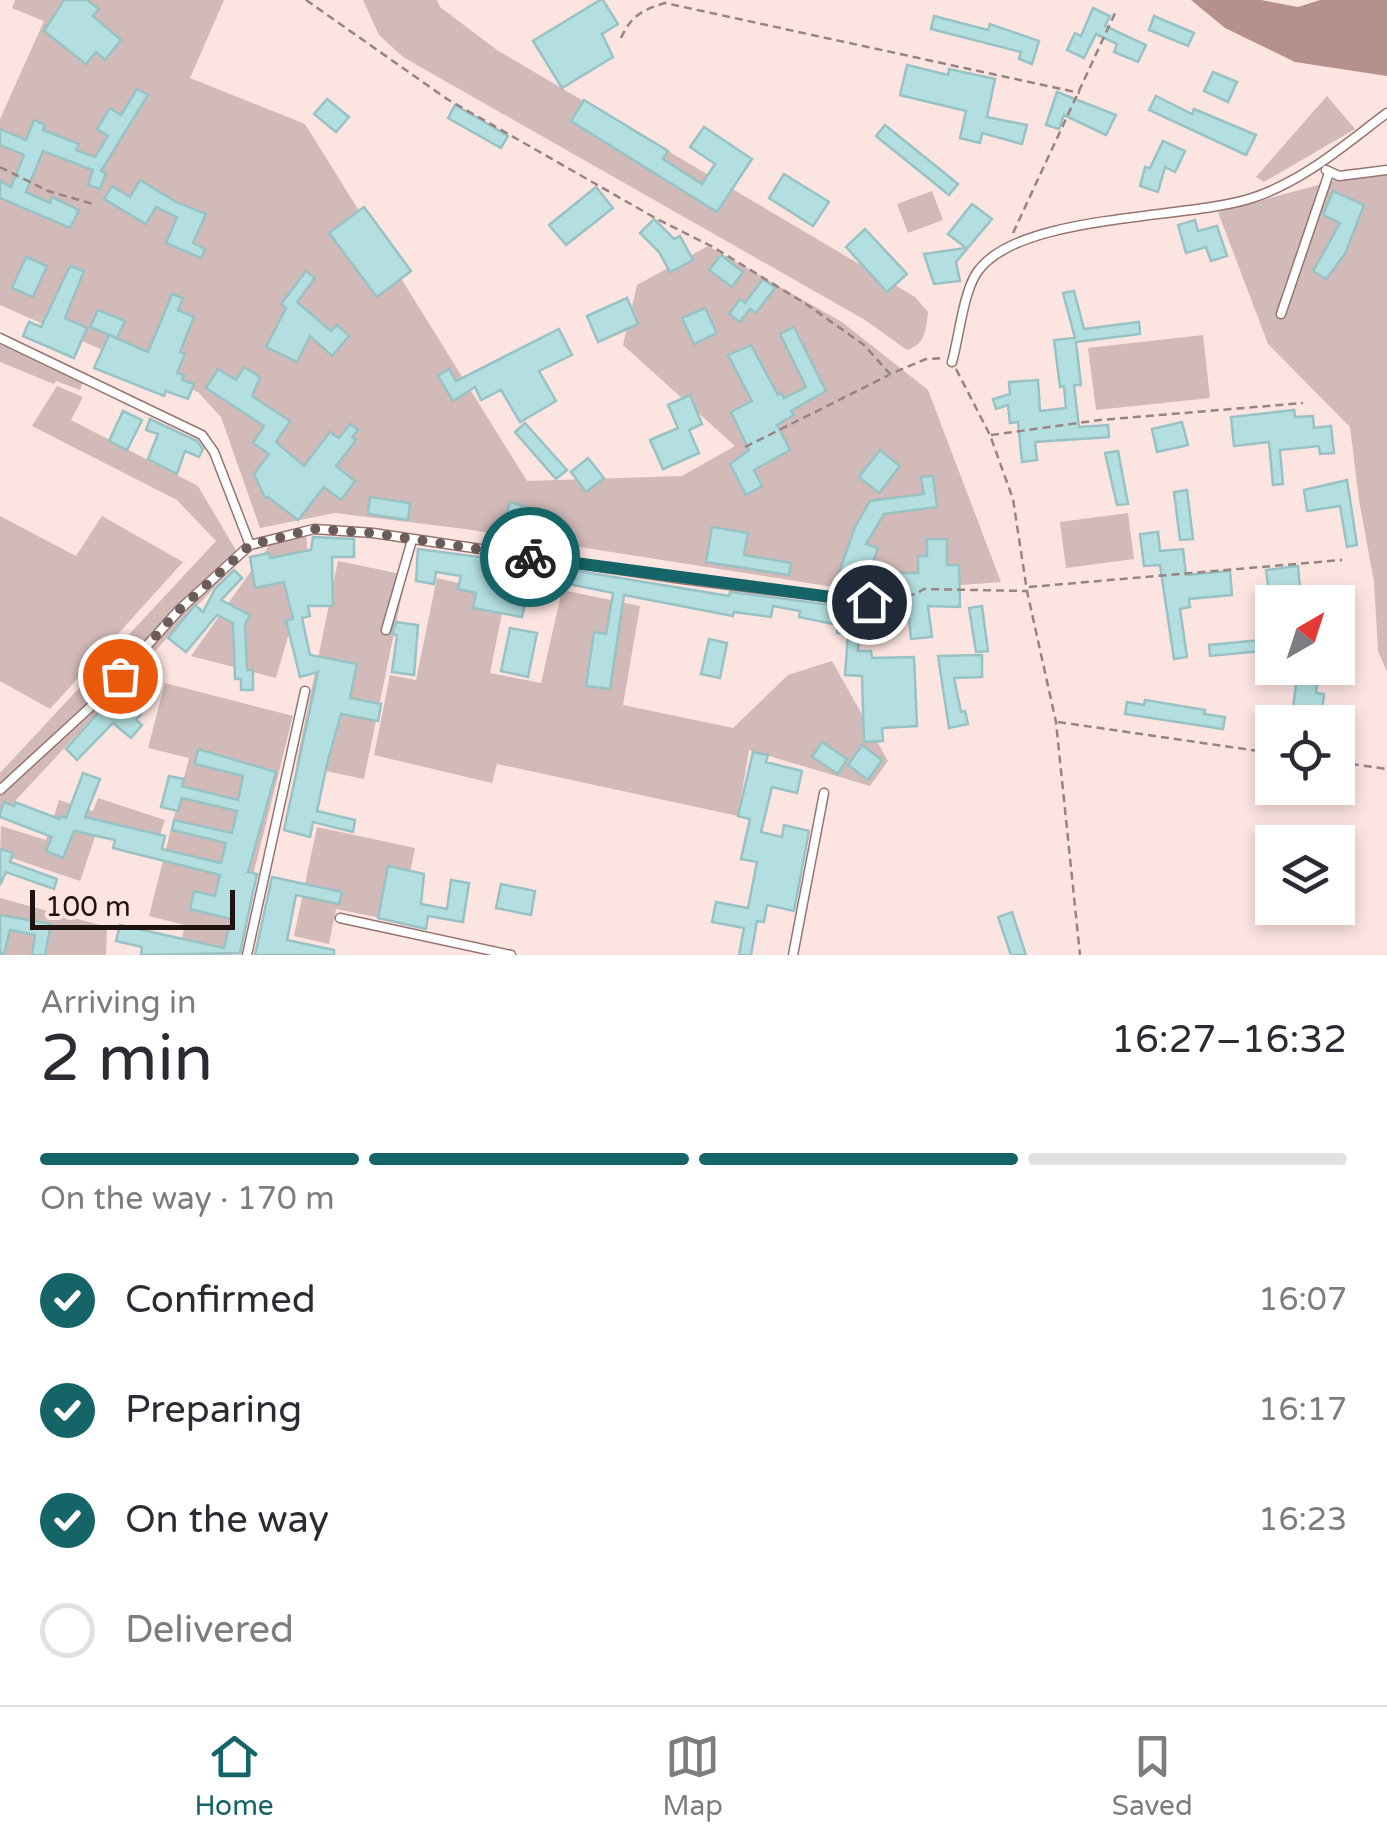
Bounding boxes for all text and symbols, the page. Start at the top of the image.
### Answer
courier [480,507,580,607]
icon: bike [503,530,558,585]
pin [827,560,912,645]
icon: home [842,575,897,630]
north arrow [1255,585,1355,685]
map controls [1255,585,1355,925]
pin [78,634,163,719]
icon: bag [93,649,148,704]
button: locate [1255,705,1355,805]
button: layers [1255,825,1355,925]
scale bar [30,885,235,930]
text: 100 m [45,890,131,924]
text: Arriving in [40,984,197,1022]
text: 16:27–16:32 [1111,1017,1347,1063]
text: 2 min [40,1020,213,1099]
text: On the way · 170 m [40,1180,335,1218]
icon: check [40,1273,95,1328]
text: Confirmed [125,1277,316,1323]
text: 16:07 [1258,1281,1347,1319]
icon: check [40,1383,95,1438]
text: Preparing [125,1387,302,1433]
text: 16:17 [1258,1391,1347,1429]
icon: check [40,1493,95,1548]
text: On the way [125,1497,329,1543]
text: 16:23 [1258,1501,1347,1539]
text: Delivered [125,1607,294,1653]
tab: Home [194,1729,274,1823]
tab: Map [662,1729,723,1823]
tab: Saved [1112,1729,1193,1823]

